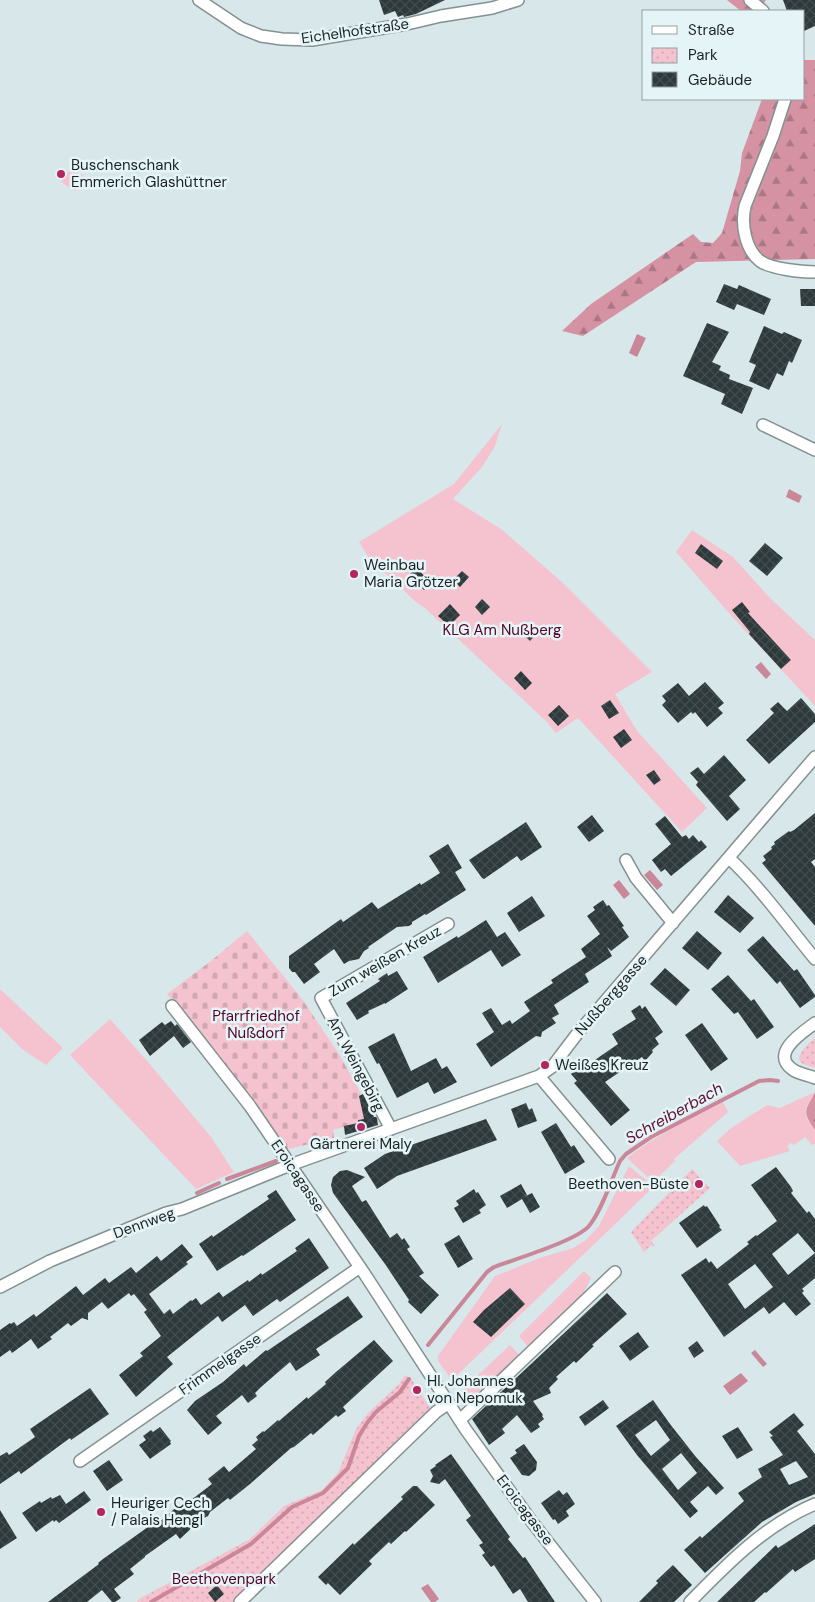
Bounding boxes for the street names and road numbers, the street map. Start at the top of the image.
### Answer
street label: Eichelhofstraße [300,14,410,48]
street label: Zum weißen Kreuz [325,921,445,1001]
street label: Nußberggasse [570,950,652,1040]
street label: Am Weingebirg [322,1013,390,1115]
street label: Eroicagasse [266,1136,330,1216]
street label: Dennweg [110,1203,178,1243]
street label: Frimmelgasse [175,1328,265,1400]
street label: Eroicagasse [492,1471,558,1549]

